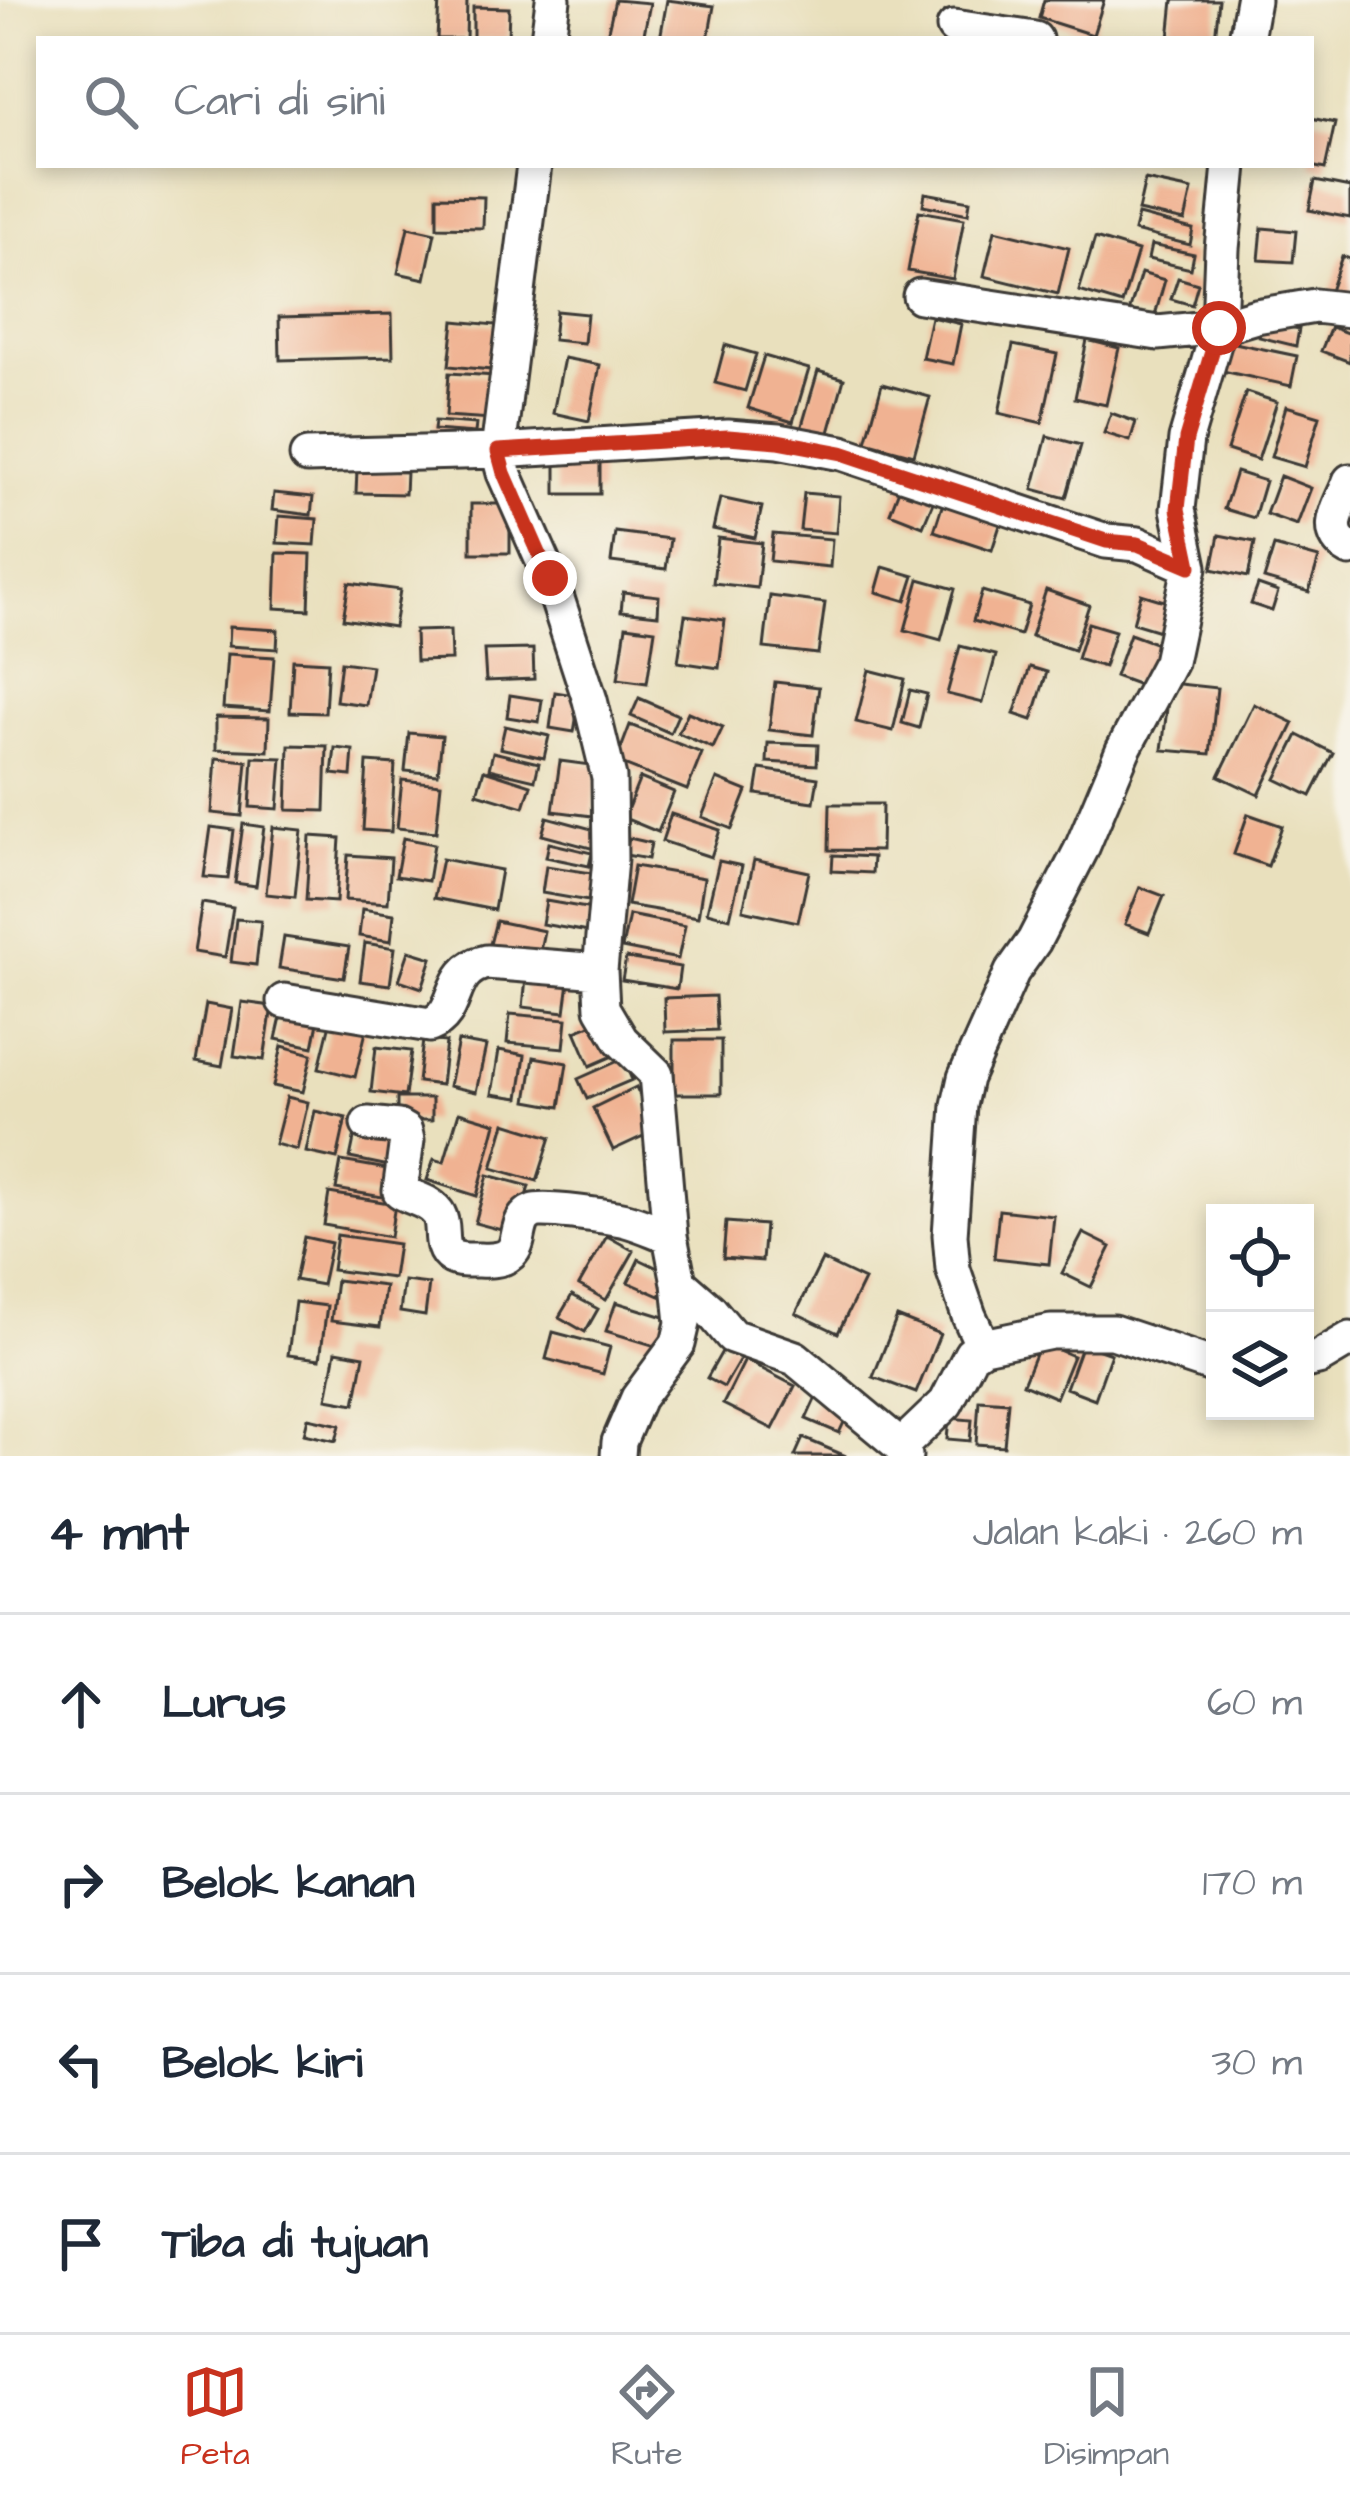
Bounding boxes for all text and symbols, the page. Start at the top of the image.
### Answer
search box [36,36,1314,168]
icon: search [78,69,144,135]
text: Cari di sini [174,71,385,133]
route start [1192,301,1246,355]
route end [523,551,577,605]
map controls [1206,1204,1314,1420]
button: locate [1206,1204,1314,1312]
button: layers [1206,1312,1314,1420]
text: 4 mnt [48,1499,189,1570]
text: Jalan kaki · 260 m [973,1507,1302,1561]
icon: ahead [48,1671,114,1737]
text: Lurus [162,1673,286,1735]
text: 60 m [1207,1677,1302,1731]
icon: right [48,1851,114,1917]
text: Belok kanan [162,1853,415,1915]
text: 170 m [1202,1857,1302,1911]
icon: left [48,2031,114,2097]
text: Belok kiri [162,2033,362,2095]
text: 30 m [1212,2037,1302,2091]
icon: arrive [48,2211,114,2277]
text: Tiba di tujuan [162,2213,428,2275]
tab: Peta [181,2359,250,2477]
tab: Rute [611,2359,683,2477]
tab: Disimpan [1044,2359,1169,2477]

